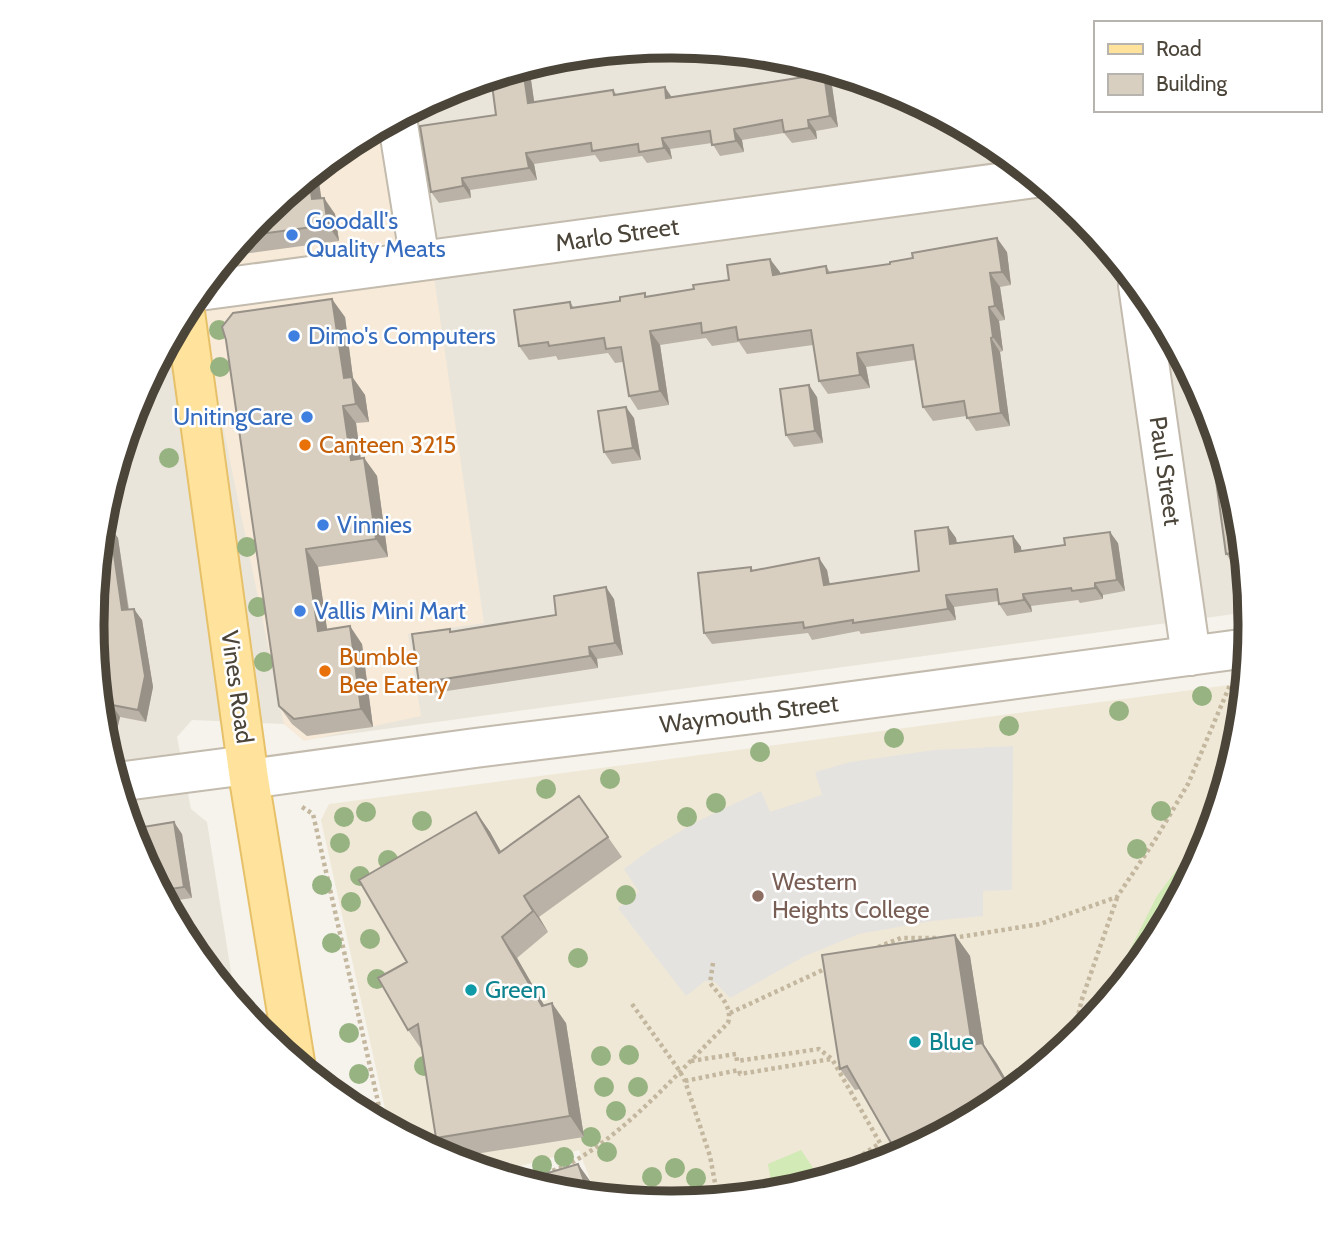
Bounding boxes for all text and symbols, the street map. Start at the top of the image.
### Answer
legend [1094,21,1321,112]
text: Road [1156,36,1202,61]
text: Building [1156,71,1228,96]
place label: Goodall's Quality Meats [306,206,446,263]
street label: Marlo Street [553,211,680,258]
marker: Goodall's Quality Meats [284,227,300,243]
place label: Dimo's Computers [308,321,496,350]
marker: Dimo's Computers [286,328,302,344]
place label: UnitingCare [173,402,293,431]
marker: UnitingCare [299,409,315,425]
street label: Paul Street [1143,414,1188,528]
place label: Canteen 3215 [319,430,456,459]
marker: Canteen 3215 [297,437,313,453]
place label: Vinnies [337,510,412,539]
marker: Vinnies [315,517,331,533]
place label: Vallis Mini Mart [314,596,466,625]
marker: Vallis Mini Mart [292,603,308,619]
street label: Vines Road [215,629,260,745]
place label: Bumble Bee Eatery [339,642,448,699]
marker: Bumble Bee Eatery [317,663,333,679]
street label: Waymouth Street [658,688,840,739]
place label: Western Heights College [772,867,930,924]
marker: Western Heights College [750,888,766,904]
place label: Green [485,975,546,1004]
marker: Green [463,982,479,998]
place label: Blue [929,1027,974,1056]
marker: Blue [907,1034,923,1050]

